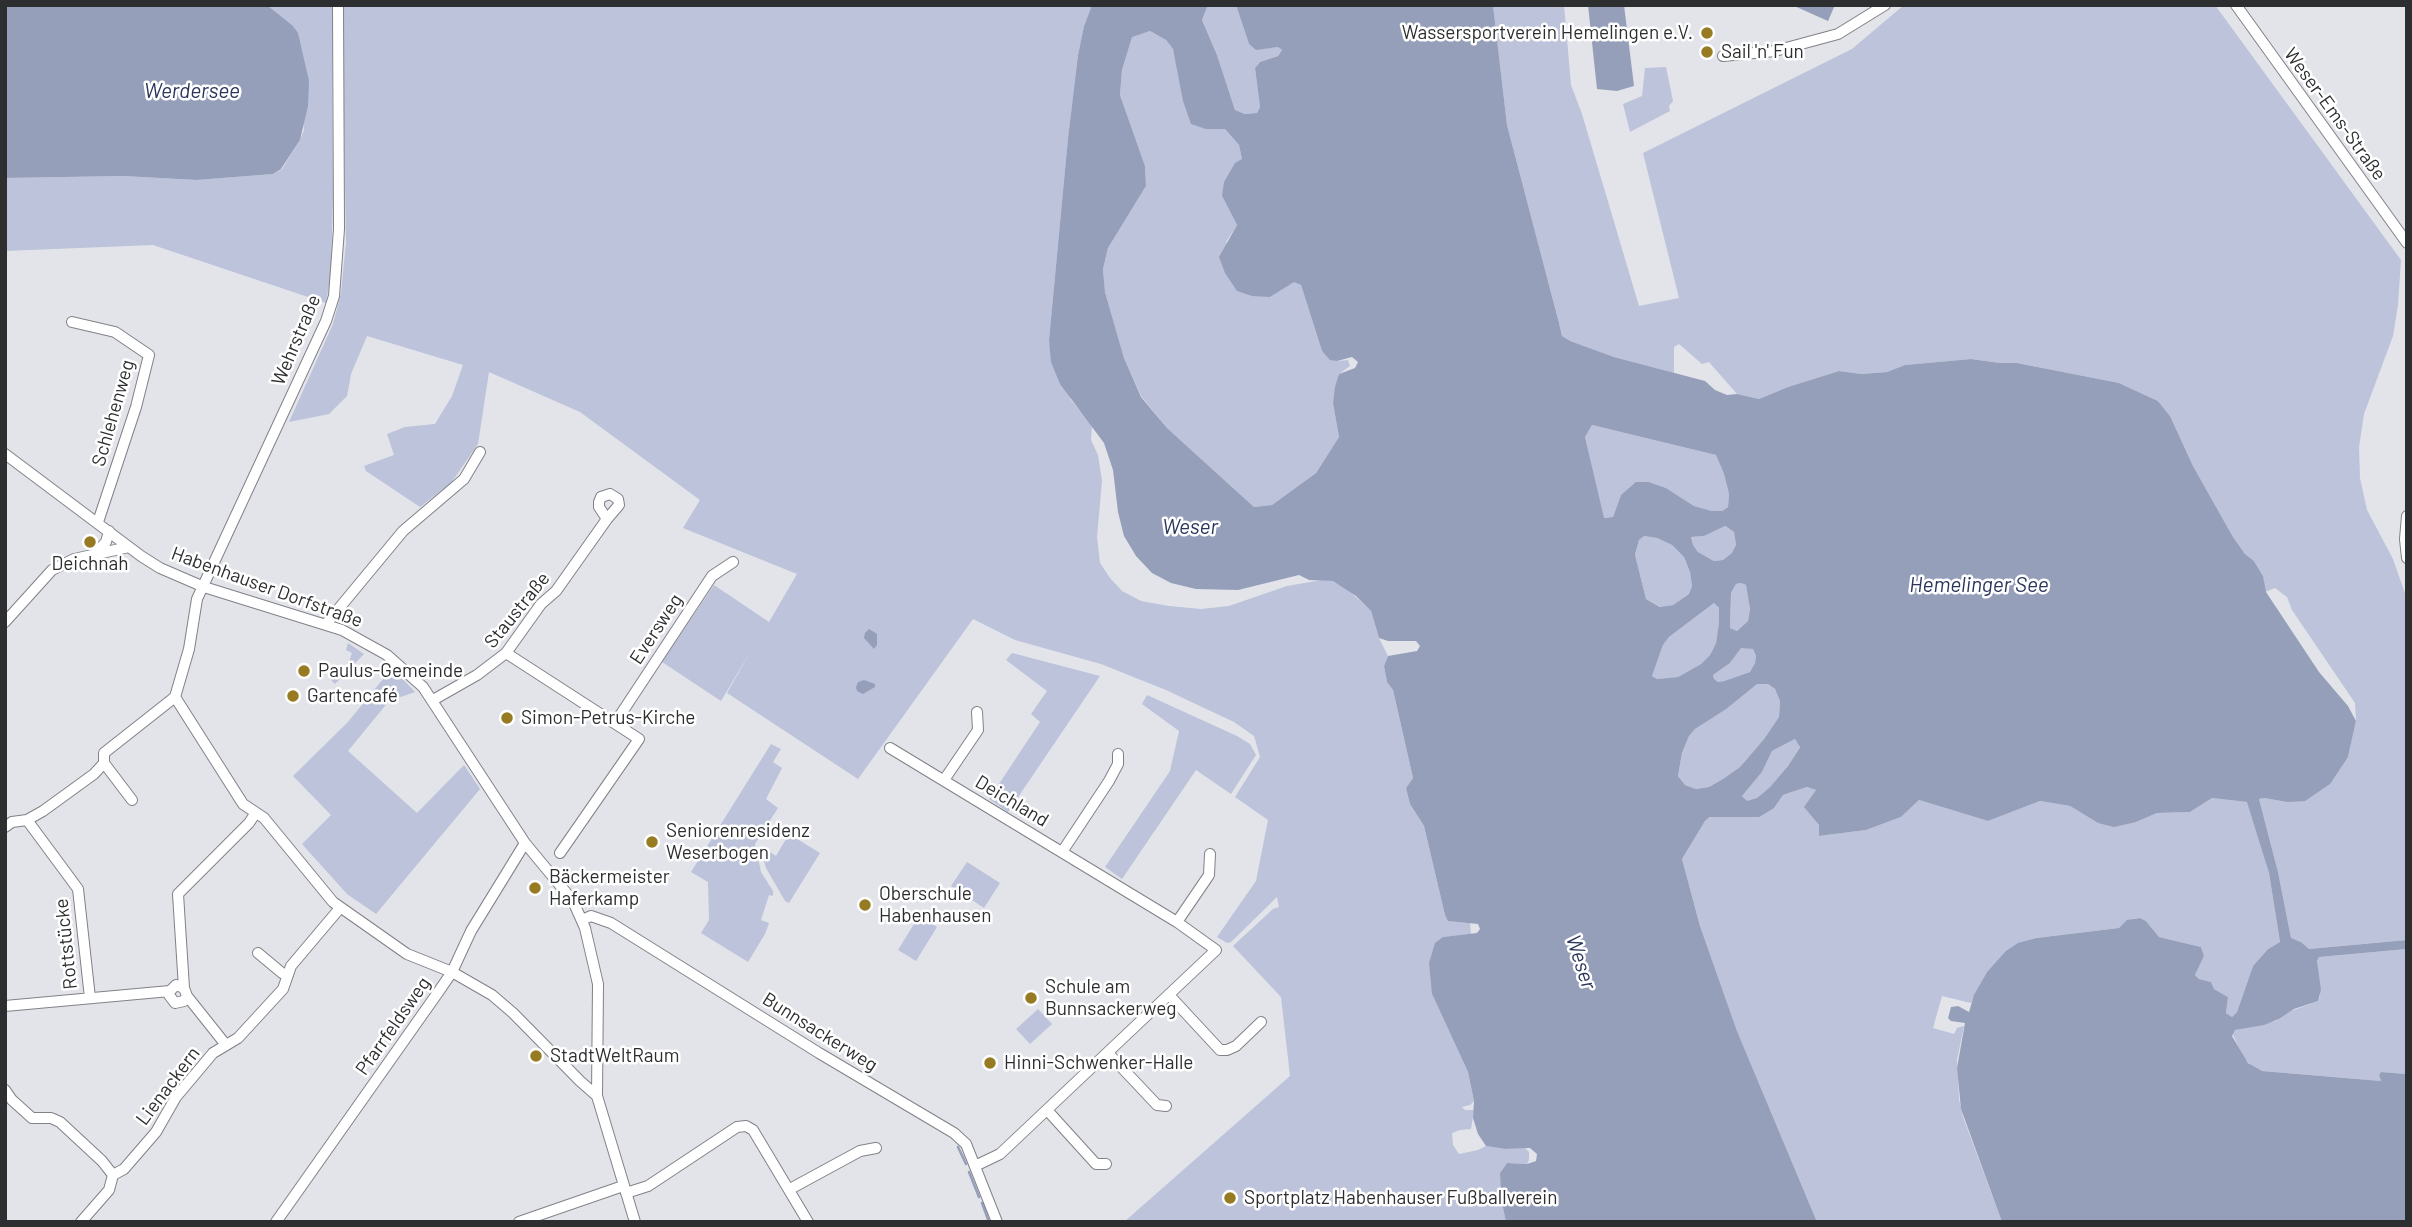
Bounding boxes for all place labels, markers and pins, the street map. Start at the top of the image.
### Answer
place label: Wassersportverein Hemelingen e.V. [1402,22,1693,44]
marker: Wassersportverein Hemelingen e.V. [1699,25,1715,41]
place label: Sail 'n' Fun [1721,41,1804,63]
marker: Sail 'n' Fun [1699,44,1715,60]
marker: Deichnah [82,534,98,550]
place label: Deichnah [51,553,129,575]
place label: Paulus-Gemeinde [318,660,463,682]
marker: Paulus-Gemeinde [296,663,312,679]
place label: Gartencafé [307,685,398,707]
marker: Gartencafé [285,688,301,704]
place label: Simon-Petrus-Kirche [521,707,695,729]
marker: Simon-Petrus-Kirche [499,710,515,726]
place label: Seniorenresidenz Weserbogen [666,820,810,864]
marker: Seniorenresidenz Weserbogen [644,834,660,850]
place label: Bäckermeister Haferkamp [549,866,670,910]
marker: Bäckermeister Haferkamp [527,880,543,896]
place label: Oberschule Habenhausen [879,883,991,927]
marker: Oberschule Habenhausen [857,897,873,913]
place label: Schule am Bunnsackerweg [1045,976,1176,1020]
marker: Schule am Bunnsackerweg [1023,990,1039,1006]
place label: StadtWeltRaum [550,1045,679,1067]
marker: StadtWeltRaum [528,1048,544,1064]
place label: Hinni-Schwenker-Halle [1004,1052,1193,1074]
marker: Hinni-Schwenker-Halle [982,1055,998,1071]
place label: Sportplatz Habenhauser Fußballverein [1244,1187,1557,1209]
marker: Sportplatz Habenhauser Fußballverein [1222,1190,1238,1206]

